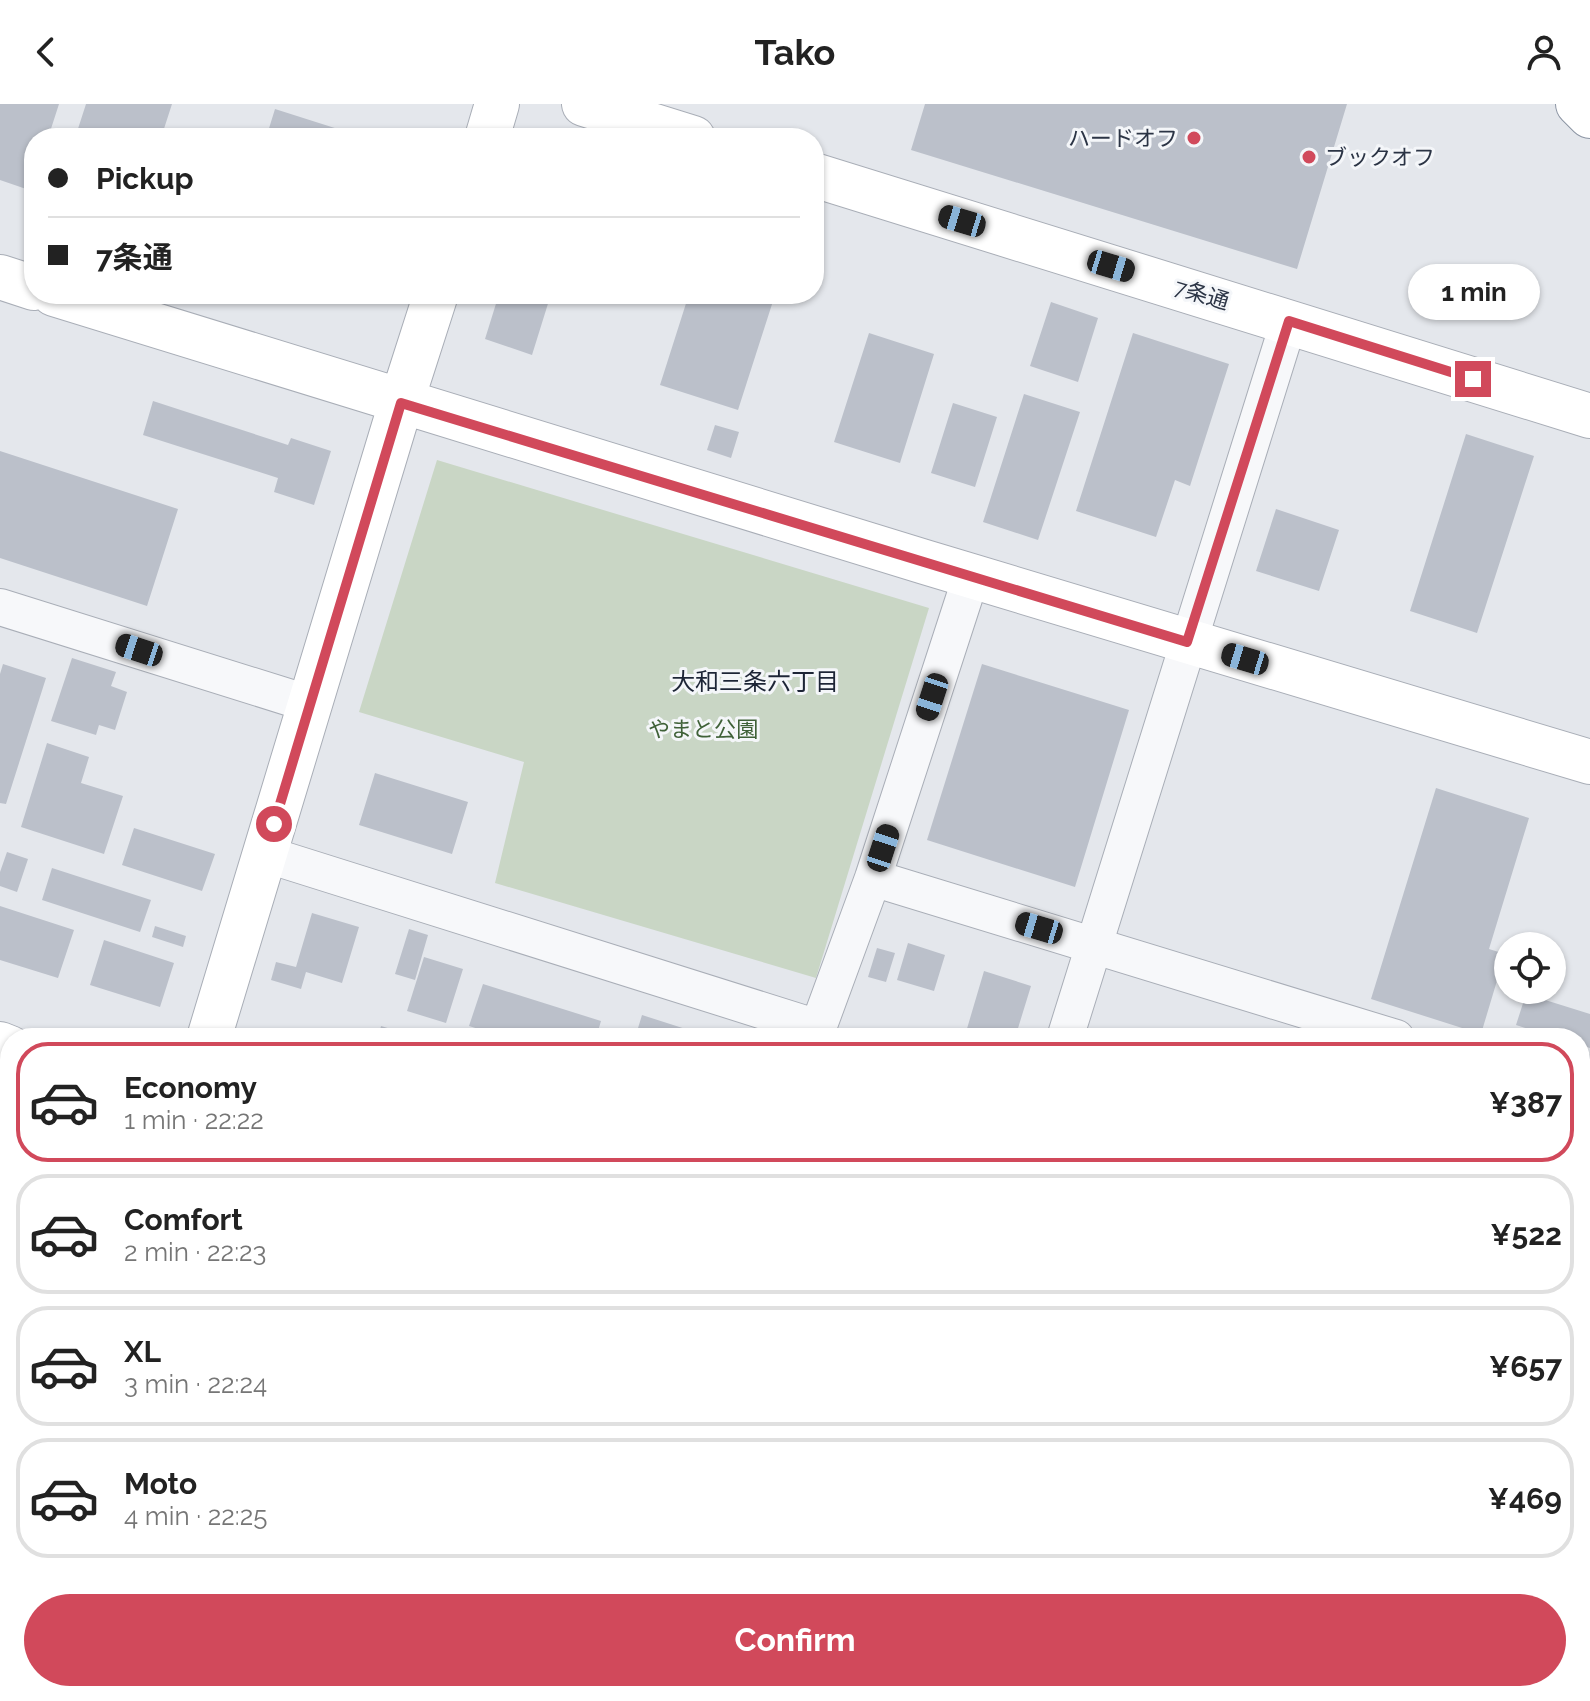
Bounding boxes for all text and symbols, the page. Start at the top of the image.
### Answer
icon: back [24,30,68,74]
icon: person [1522,30,1566,74]
text: Tako [755,31,835,73]
place label: ハードオフ [1068,125,1178,151]
marker: ハードオフ [1185,129,1203,147]
place label: ブックオフ [1325,144,1435,170]
marker: ブックオフ [1300,148,1318,166]
text: Pickup [96,161,194,196]
car [936,203,988,239]
text: 7条通 [96,240,173,275]
car [1085,248,1137,284]
callout: 1 min [1407,263,1539,319]
street label: 7条通 [1172,273,1232,315]
text: 1 min [1441,277,1507,307]
route end [1455,361,1491,397]
car [112,631,166,669]
car [1219,641,1271,677]
district label: 大和三条六丁目 [671,667,839,696]
car [913,670,951,724]
park label: やまと公園 [648,716,758,742]
route start [256,806,292,842]
car [864,821,902,875]
car [1013,910,1065,946]
map controls [1494,932,1566,1004]
button: locate [1494,932,1566,1004]
icon: car [28,1066,100,1138]
text: Economy [124,1070,257,1105]
text: ¥387 [1489,1085,1562,1120]
text: 1 min · 22:22 [124,1105,264,1135]
icon: car [28,1198,100,1270]
text: Comfort [124,1202,243,1237]
text: ¥522 [1490,1217,1562,1252]
text: 2 min · 22:23 [124,1237,266,1267]
icon: car [28,1330,100,1402]
text: XL [124,1334,161,1369]
text: ¥657 [1489,1349,1562,1384]
text: 3 min · 22:24 [124,1369,267,1399]
icon: car [28,1462,100,1534]
text: Moto [124,1466,197,1501]
text: ¥469 [1488,1481,1562,1516]
text: 4 min · 22:25 [124,1501,267,1531]
button: Confirm [24,1594,1566,1686]

